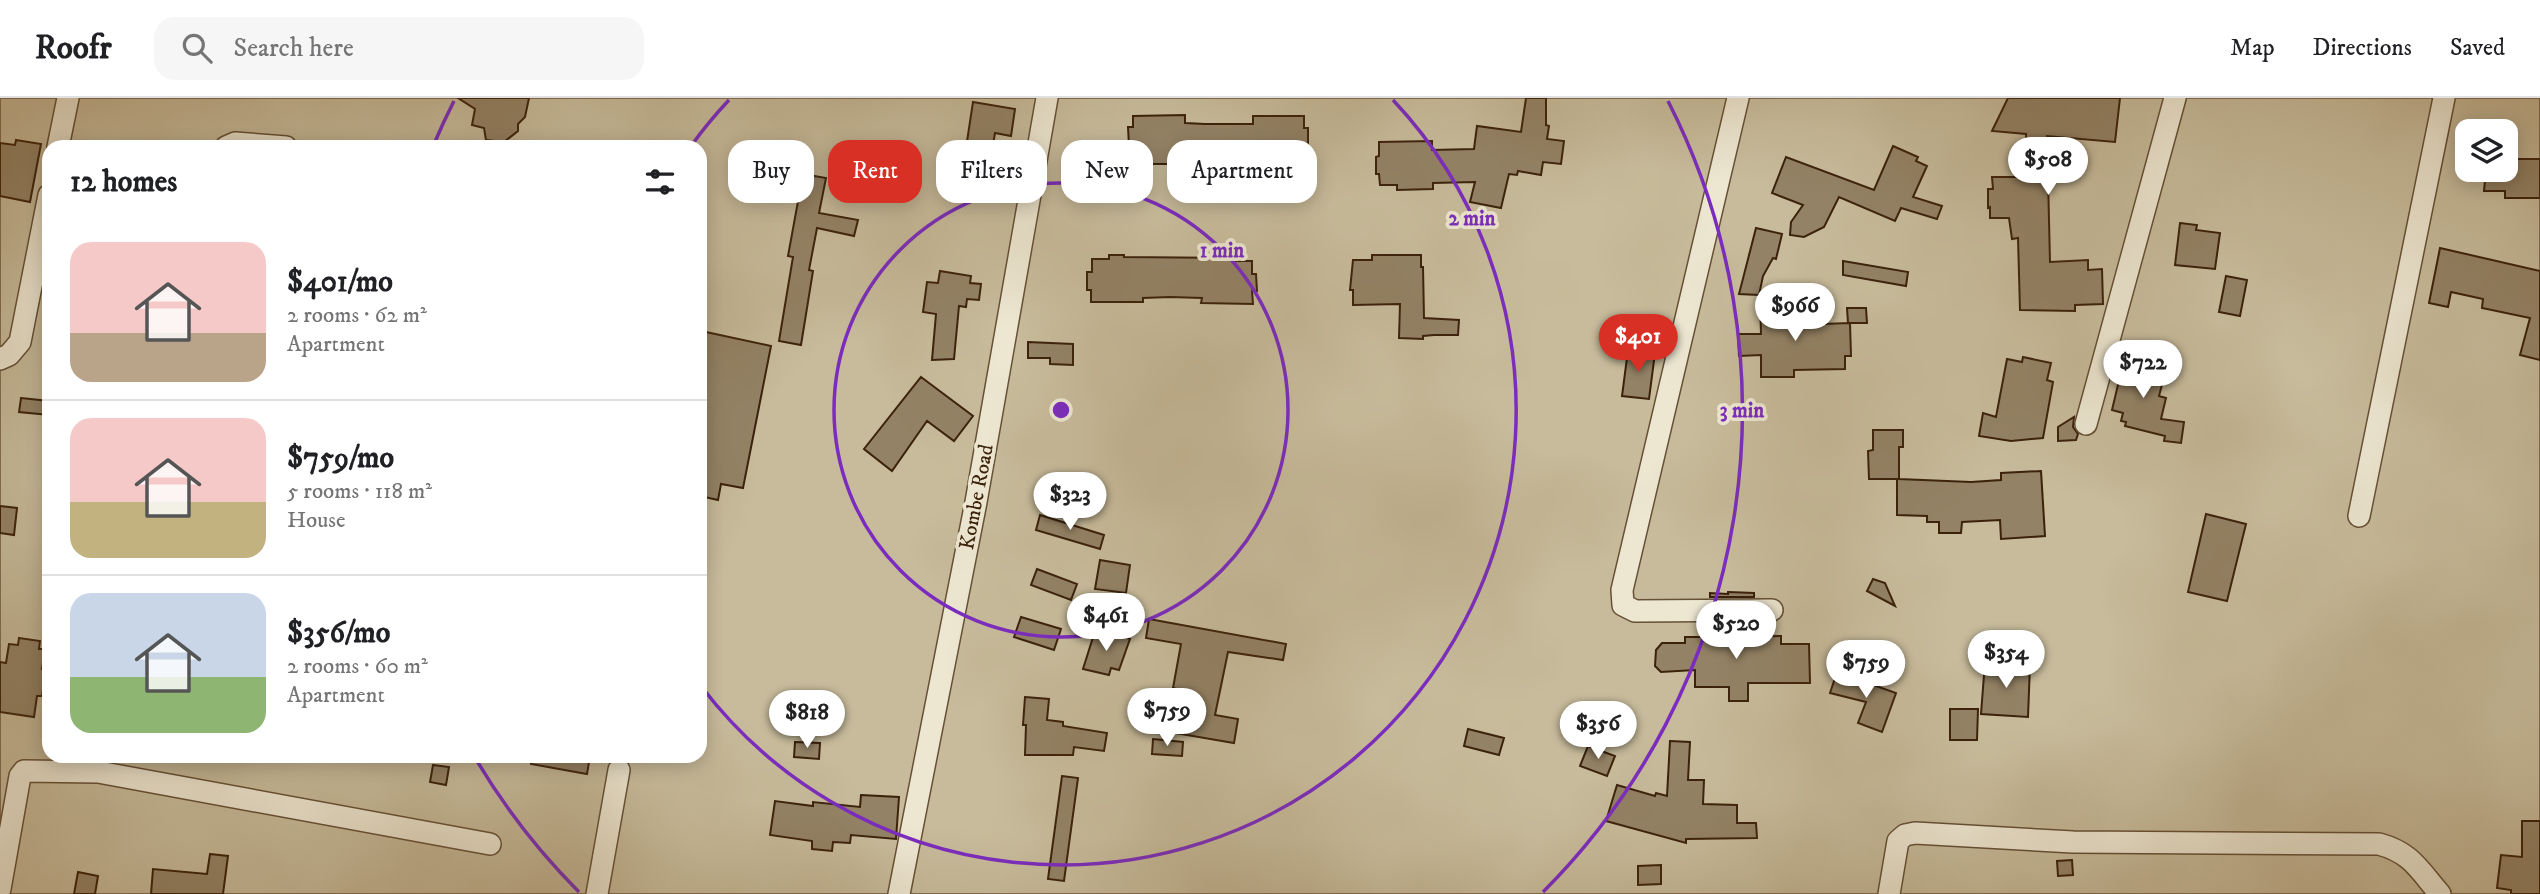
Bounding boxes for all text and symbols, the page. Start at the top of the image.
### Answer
search box [154,17,644,80]
text: Roofr [35,28,112,69]
icon: search [178,29,216,67]
text: Search here [234,32,354,65]
text: Map [2230,33,2275,63]
text: Directions [2313,33,2412,63]
text: Saved [2450,33,2505,63]
map controls [2455,119,2518,182]
button: layers [2455,119,2518,182]
pin: $508 [2007,138,2089,197]
chip: Buy [728,140,814,203]
chip: Rent [828,140,922,203]
chip: Filters [936,140,1047,203]
chip: New [1061,140,1153,203]
chip: Apartment [1167,140,1317,203]
text: $508 [2024,145,2072,174]
icon: filters [641,163,679,201]
text: 12 homes [70,164,177,201]
text: 2 min [1449,206,1497,232]
text: 1 min [1200,238,1245,264]
text: $401/mo [287,264,393,301]
icon: home [126,270,210,354]
pin: $966 [1754,284,1836,343]
text: $966 [1771,291,1819,320]
text: 2 rooms · 62 m² [287,301,427,330]
pin: $401 [1597,314,1679,374]
text: $401 [1615,322,1661,351]
text: Apartment [287,330,385,359]
pin: $722 [2102,341,2184,400]
text: $722 [2119,348,2167,377]
centre of rings [1049,398,1073,422]
text: 3 min [1720,398,1765,424]
text: $759/mo [287,440,394,477]
street label: Kombe Road [954,442,1000,552]
icon: home [126,446,210,530]
pin: $323 [1029,472,1111,532]
text: 5 rooms · 118 m² [287,477,432,506]
text: $323 [1049,480,1091,509]
text: House [287,506,345,535]
pin: $461 [1065,594,1147,653]
text: $461 [1083,601,1129,630]
pin: $520 [1695,602,1777,661]
text: $520 [1712,609,1760,638]
text: $356/mo [287,615,390,652]
icon: home [126,621,210,705]
pin: $354 [1965,630,2047,690]
text: $354 [1984,638,2028,667]
pin: $759 [1825,640,1907,700]
text: $759 [1842,648,1890,677]
text: 2 rooms · 60 m² [287,652,428,681]
text: Apartment [287,681,385,710]
pin: $759 [1126,688,1208,748]
pin: $818 [766,690,848,750]
text: $759 [1143,696,1191,725]
text: $818 [785,698,829,727]
pin: $356 [1557,702,1639,761]
text: $356 [1576,709,1620,738]

